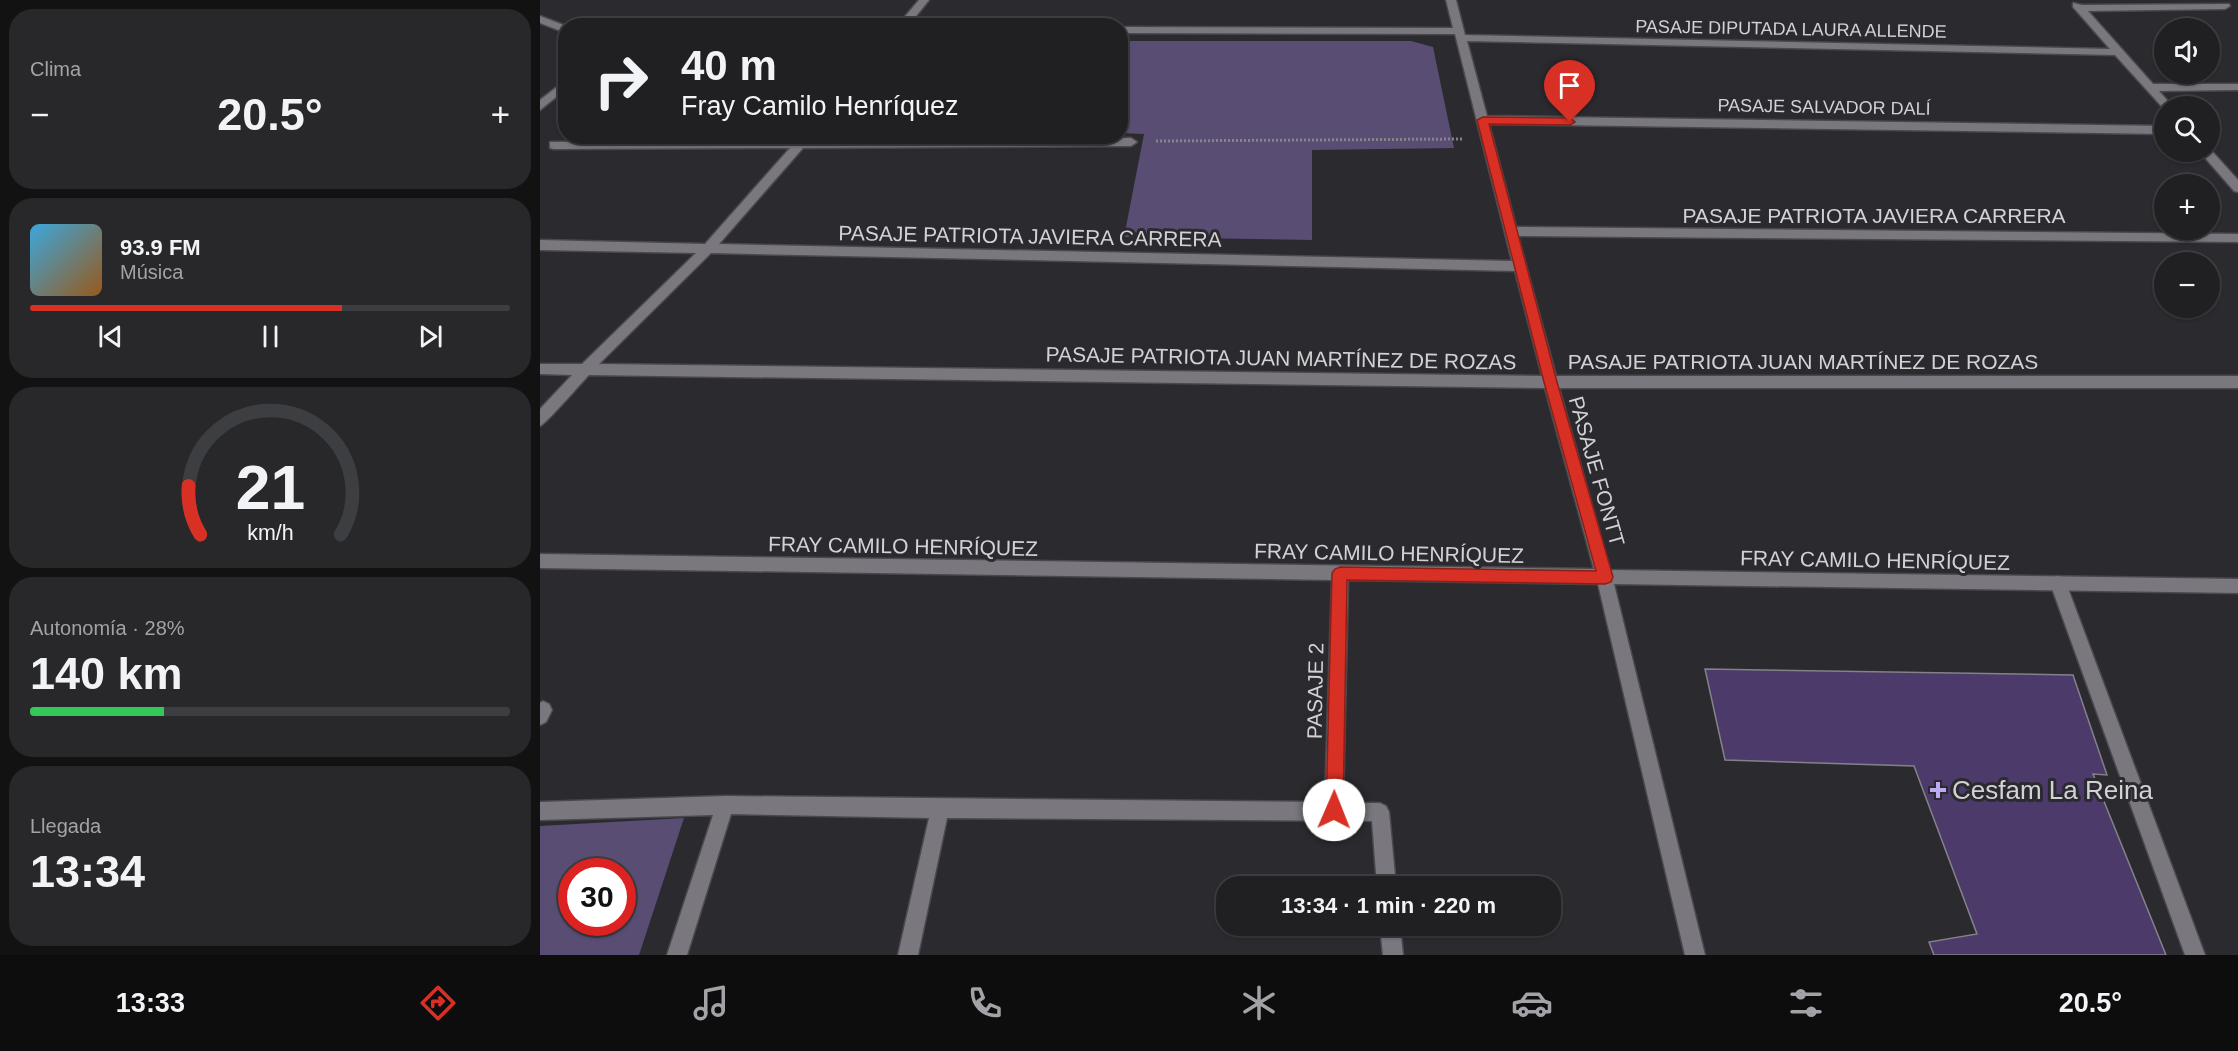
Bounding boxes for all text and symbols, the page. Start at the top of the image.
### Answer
street label: PASAJE DIPUTADA LAURA ALLENDE [1635,16,1947,42]
map controls [2154,18,2220,318]
button: sound [2154,18,2220,84]
icon: right [582,42,660,120]
text: 40 m [681,42,777,89]
text: Clima [30,58,81,80]
pin [1544,60,1595,122]
icon: arrive [1553,69,1586,102]
text: 20.5° [217,89,323,140]
text: Fray Camilo Henríquez [681,91,959,121]
street label: PASAJE SALVADOR DALÍ [1717,95,1931,119]
text: − [30,96,49,133]
text: + [491,96,510,133]
button: search [2154,96,2220,162]
button: + [2154,174,2220,240]
street label: PASAJE PATRIOTA JAVIERA CARRERA [1682,204,2066,227]
street label: PASAJE PATRIOTA JAVIERA CARRERA [838,221,1222,251]
text: 93.9 FM [120,235,201,260]
button: − [2154,252,2220,318]
text: Música [120,261,183,283]
icon: previous [94,320,127,353]
icon: pause [254,320,287,353]
icon: next [414,320,447,353]
street label: PASAJE PATRIOTA JUAN MARTÍNEZ DE ROZAS [1046,342,1516,374]
street label: PASAJE PATRIOTA JUAN MARTÍNEZ DE ROZAS [1568,350,2038,373]
street label: PASAJE FONTT [1565,393,1629,549]
text: 21 [235,453,305,522]
text: km/h [247,521,293,545]
street label: FRAY CAMILO HENRÍQUEZ [768,532,1038,560]
street label: FRAY CAMILO HENRÍQUEZ [1254,539,1524,567]
street label: FRAY CAMILO HENRÍQUEZ [1740,546,2010,574]
text: Autonomía · 28% [30,617,185,639]
street label: PASAJE 2 [1303,643,1327,739]
text: 140 km [30,648,183,699]
place label: Cesfam La Reina [1952,775,2153,805]
position arrow [1302,778,1366,842]
marker: Cesfam La Reina [1929,781,1947,799]
text: Llegada [30,815,101,837]
text: 13:34 [30,846,145,897]
speed limit sign: 30 [558,858,636,936]
text: 13:34 · 1 min · 220 m [1281,893,1496,918]
icon: directions [417,982,459,1024]
icon: music [690,982,732,1024]
icon: phone [964,982,1006,1024]
icon: climate [1238,982,1280,1024]
icon: car [1511,982,1553,1024]
icon: filters [1785,982,1827,1024]
text: 13:33 [116,988,185,1018]
text: 20.5° [2059,988,2122,1018]

